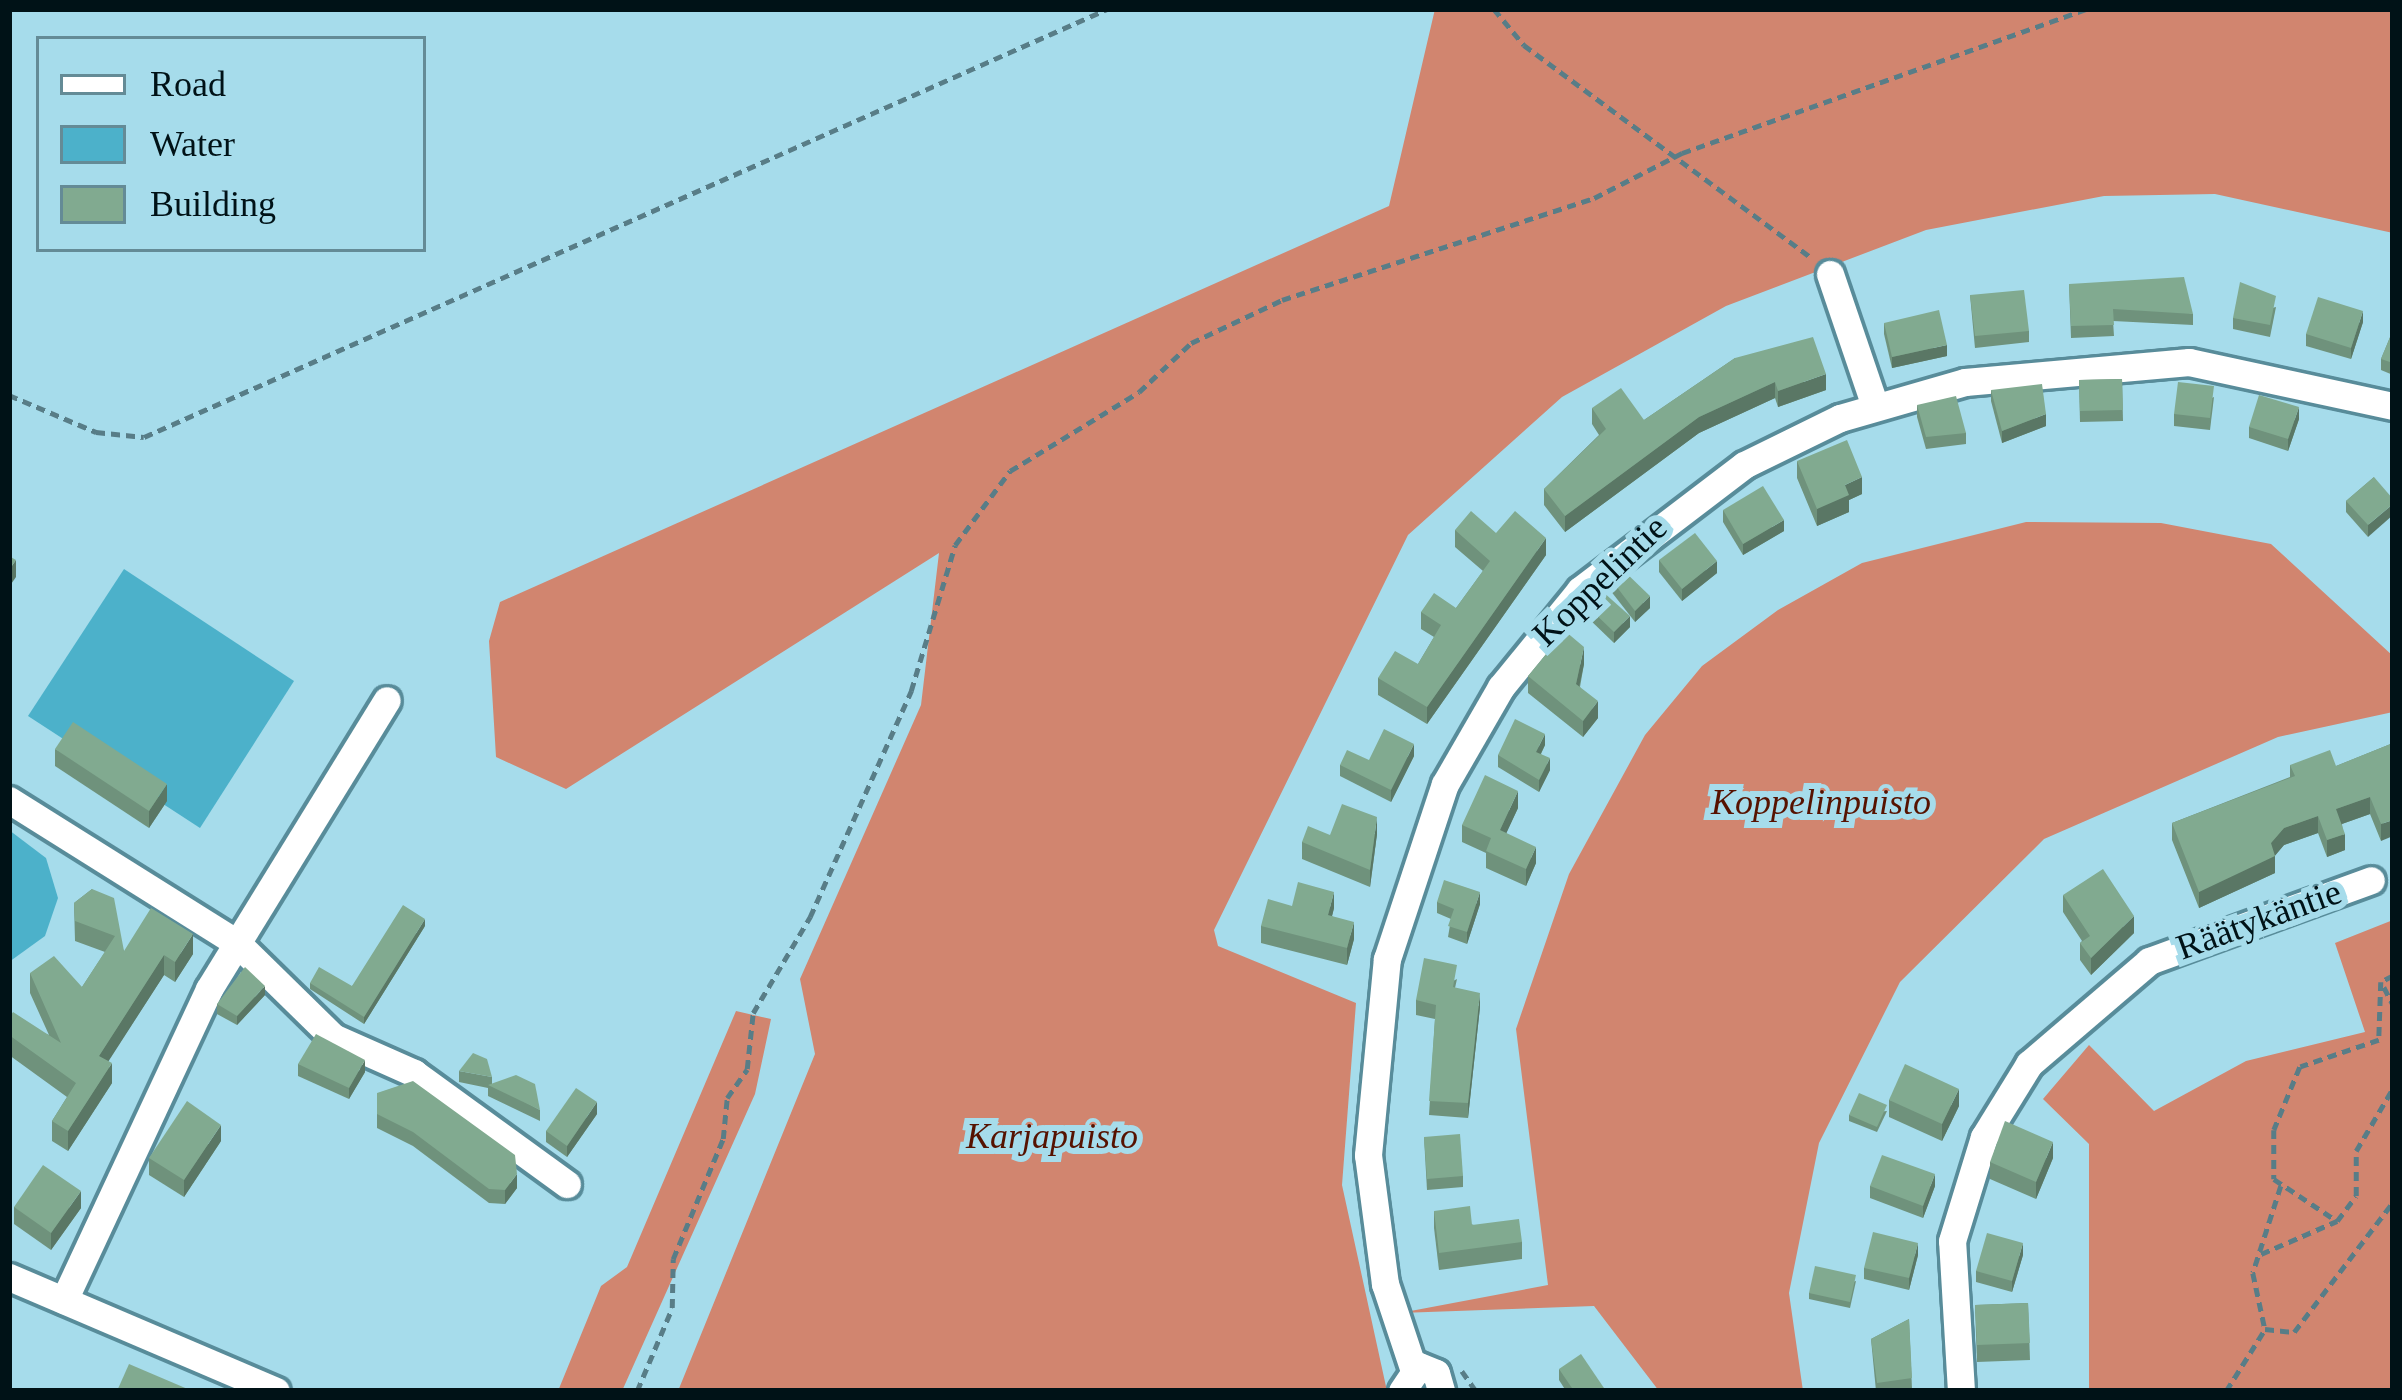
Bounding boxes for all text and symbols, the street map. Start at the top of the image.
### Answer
legend [36,36,426,252]
text: Road [150,64,226,104]
text: Water [150,124,235,164]
text: Building [150,184,276,224]
street label: Koppelintie [1524,506,1676,656]
park label: Koppelinpuisto [1711,781,1931,825]
street label: Räätykäntie [2171,870,2347,970]
park label: Karjapuisto [966,1115,1138,1159]

